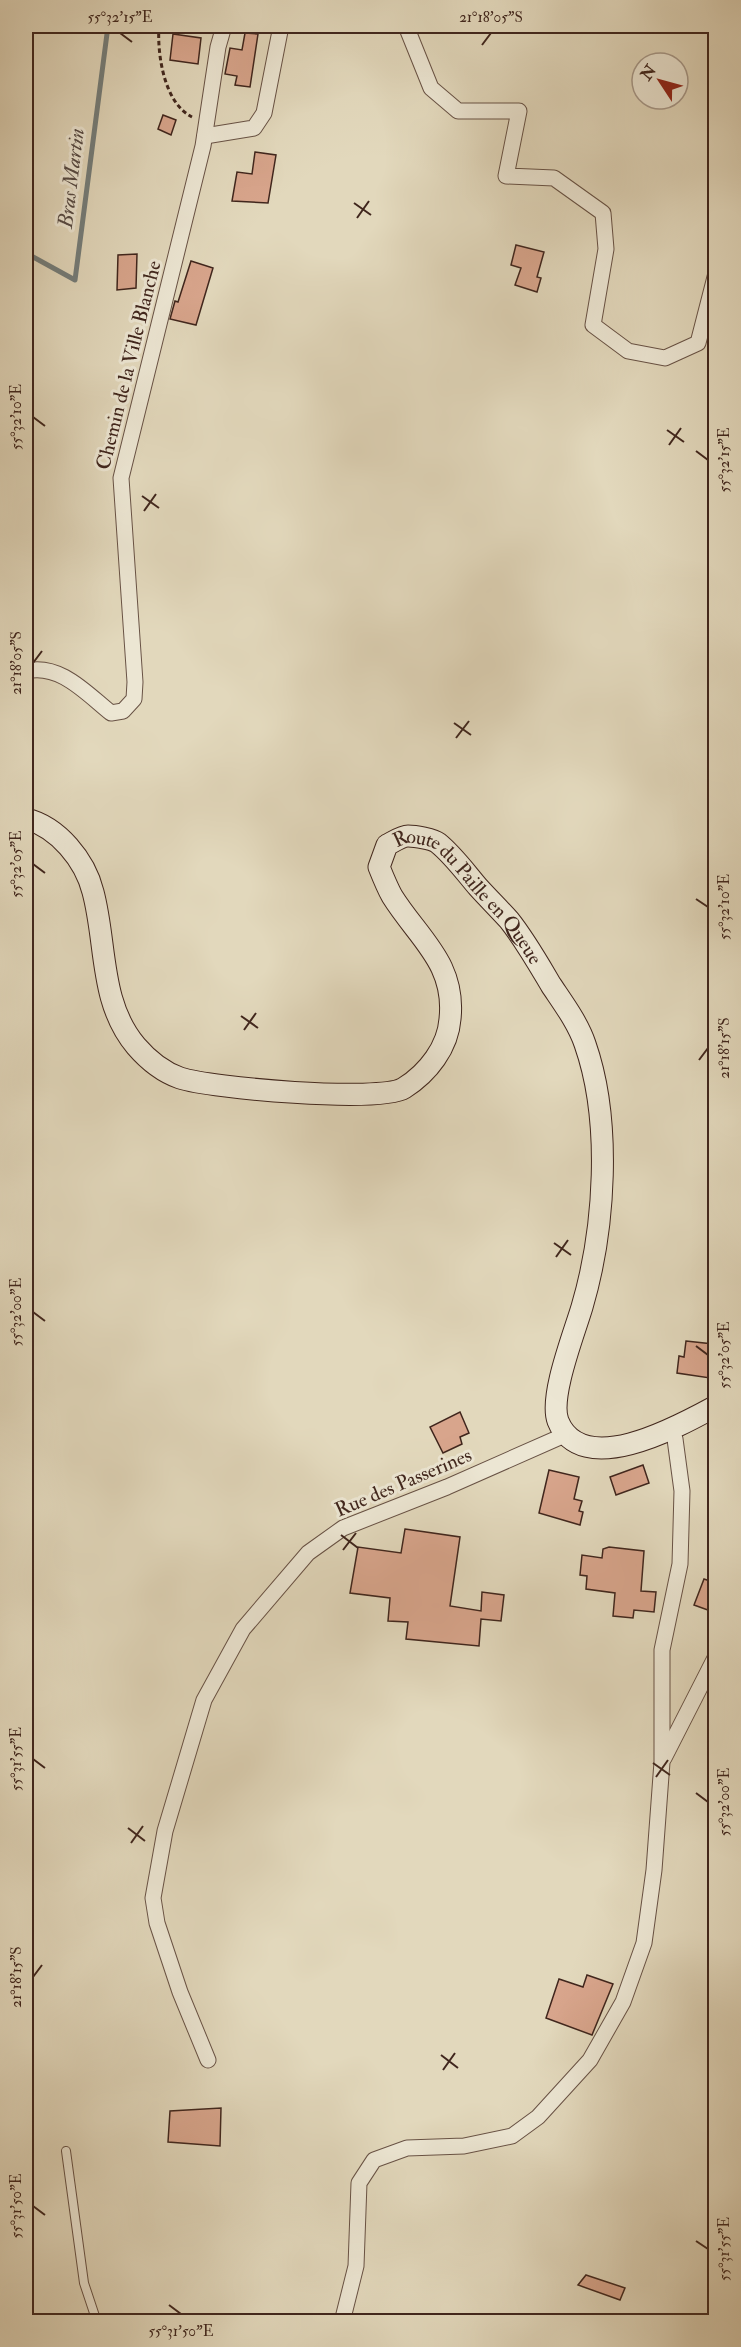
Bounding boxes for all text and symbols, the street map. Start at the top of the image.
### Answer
text: 55°32'15"E [88,8,153,27]
text: 21°18'05"S [459,8,523,27]
north arrow [630,51,690,111]
text: N [636,61,661,85]
water label: Bras Martin [52,127,91,231]
street label: Chemin de la Ville Blanche [90,258,167,472]
text: 55°32'10"E [7,384,26,450]
text: 55°32'15"E [715,427,734,492]
text: 21°18'05"S [7,631,26,695]
street label: Route du Paille en Queue [389,824,548,969]
text: 55°32'05"E [7,830,26,898]
text: 55°32'10"E [715,874,734,940]
text: 21°18'15"S [715,1017,734,1079]
text: 55°32'00"E [7,1278,26,1346]
text: 55°32'05"E [715,1321,734,1389]
street label: Rue des Passerines [331,1442,475,1523]
text: 55°31'55"E [7,1727,26,1791]
text: 55°32'00"E [715,1768,734,1836]
text: 21°18'15"S [7,1946,26,2008]
text: 55°31'50"E [7,2173,26,2238]
text: 55°31'55"E [715,2217,734,2281]
text: 55°31'50"E [149,2322,214,2341]

